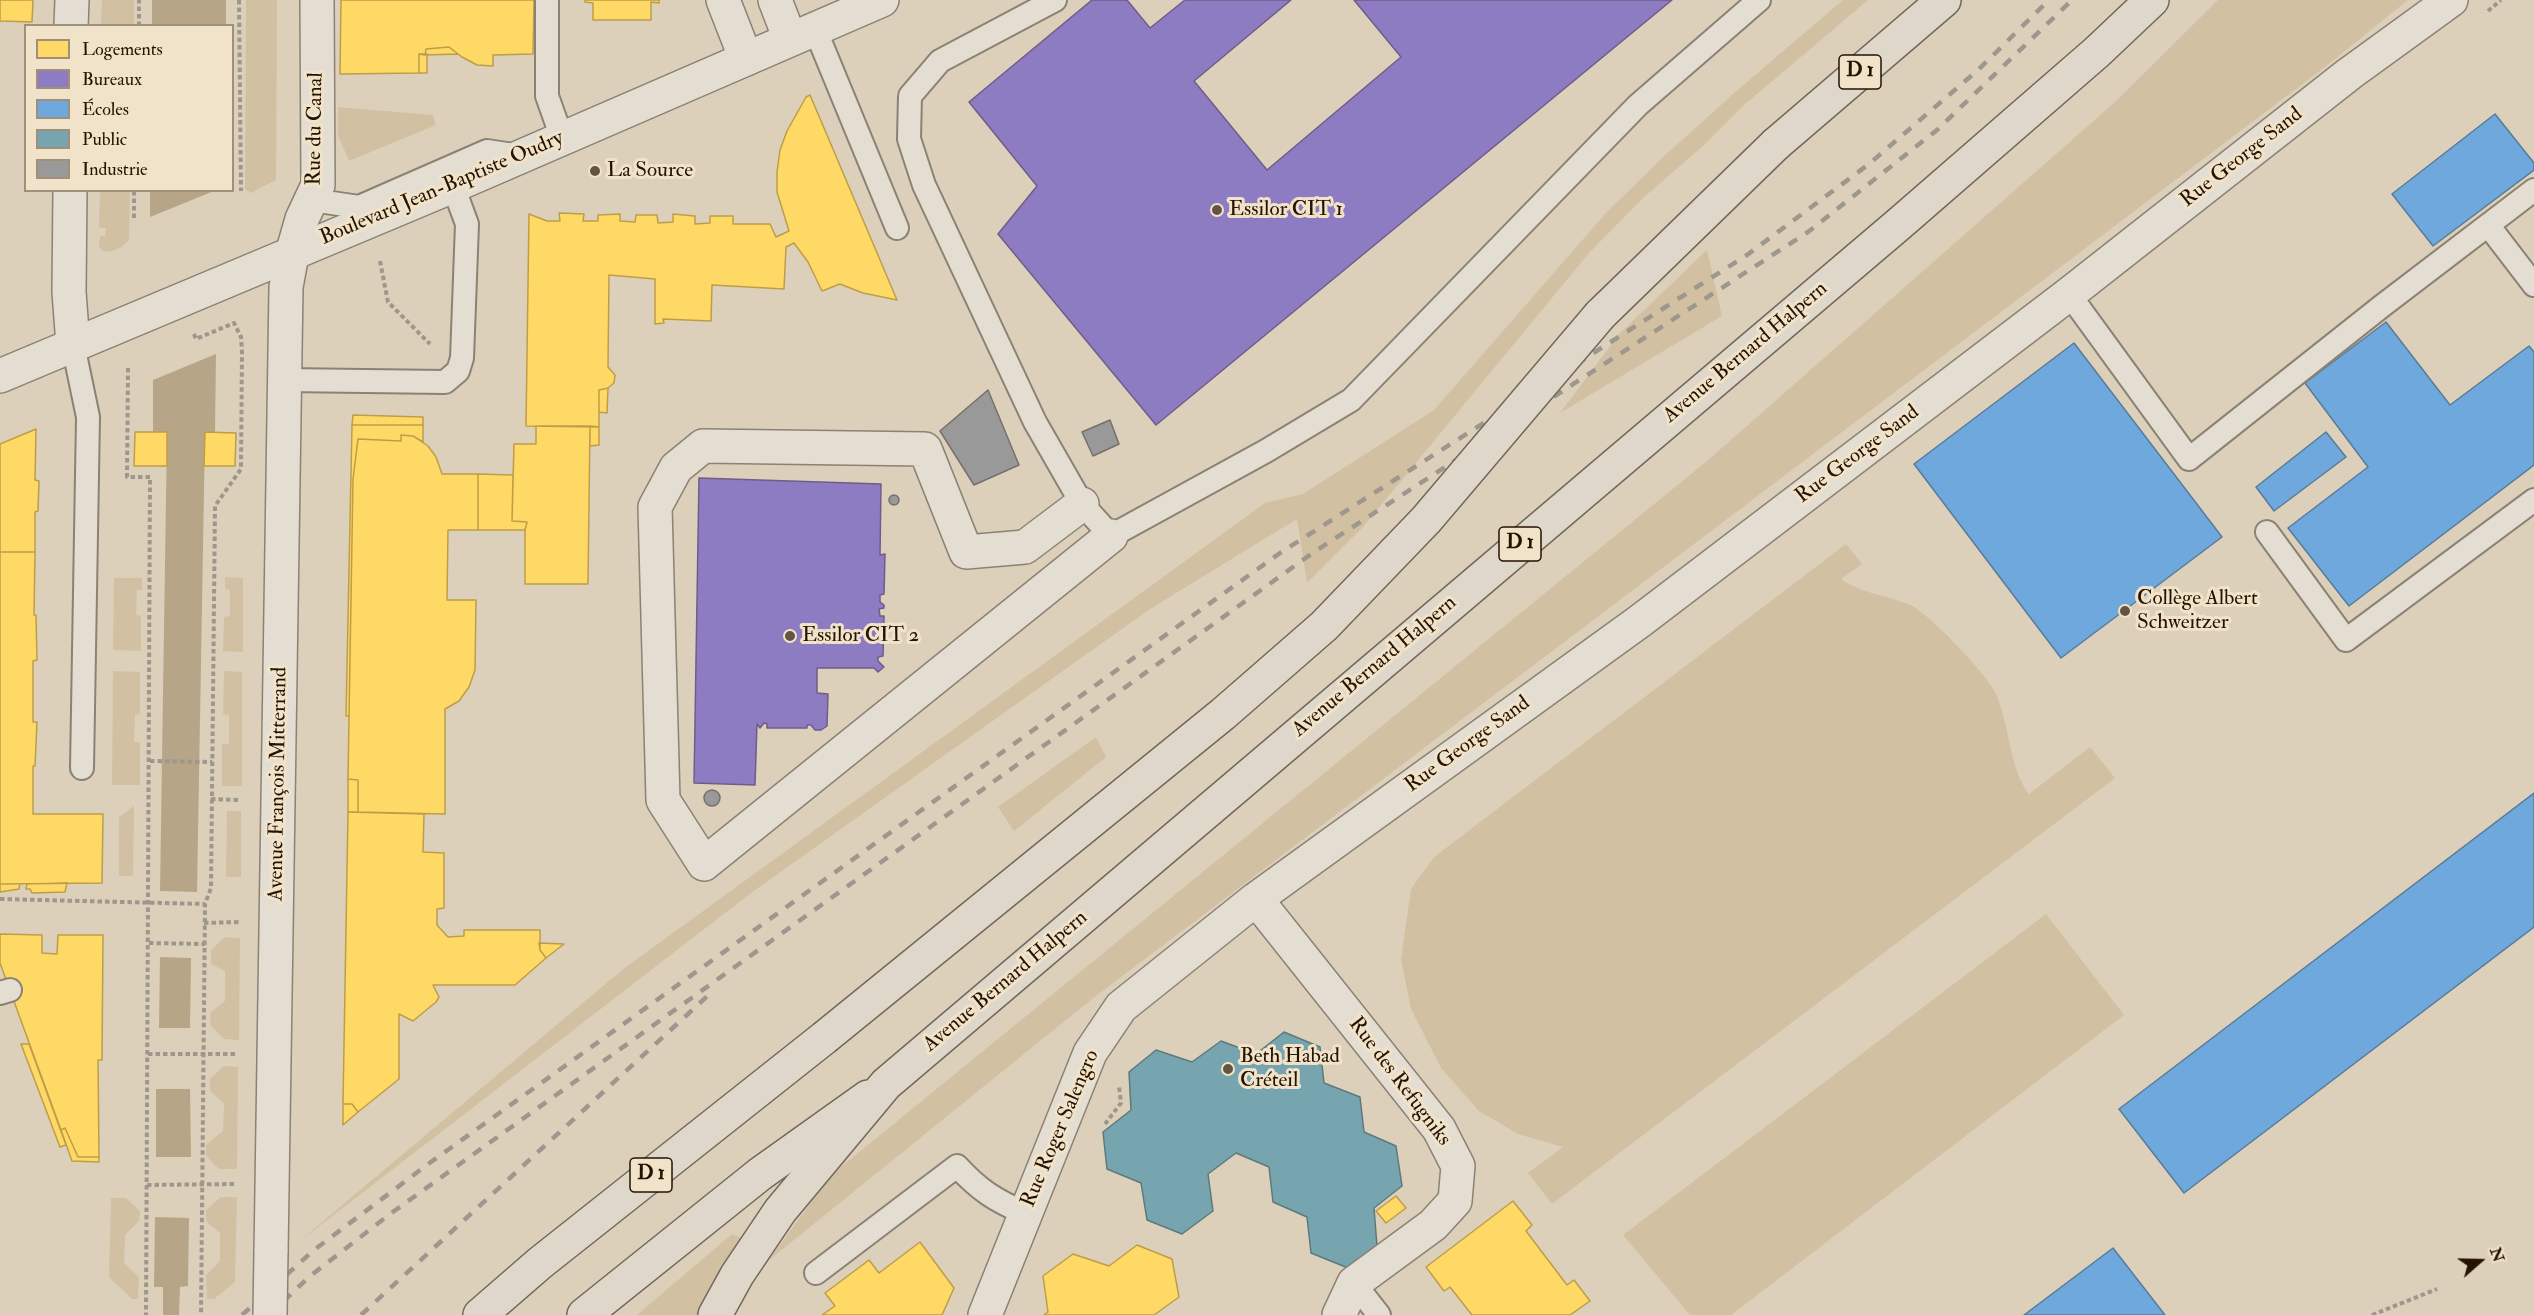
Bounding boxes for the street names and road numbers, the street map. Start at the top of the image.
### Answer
road number: D 1 [1839,55,1881,89]
street label: Rue du Canal [302,72,330,186]
street label: Rue George Sand [2176,102,2308,214]
street label: Boulevard Jean-Baptiste Oudry [316,126,568,252]
street label: Avenue Bernard Halpern [1659,277,1833,429]
street label: Rue George Sand [1791,400,1925,510]
road number: D 1 [1499,527,1541,561]
street label: Avenue Bernard Halpern [1288,591,1462,743]
street label: Avenue François Mitterrand [264,667,294,901]
street label: Rue George Sand [1401,691,1535,799]
street label: Avenue Bernard Halpern [919,906,1093,1058]
street label: Rue des Refugniks [1342,1013,1456,1151]
street label: Rue Roger Salengro [1016,1046,1106,1212]
road number: D 1 [630,1158,672,1192]

